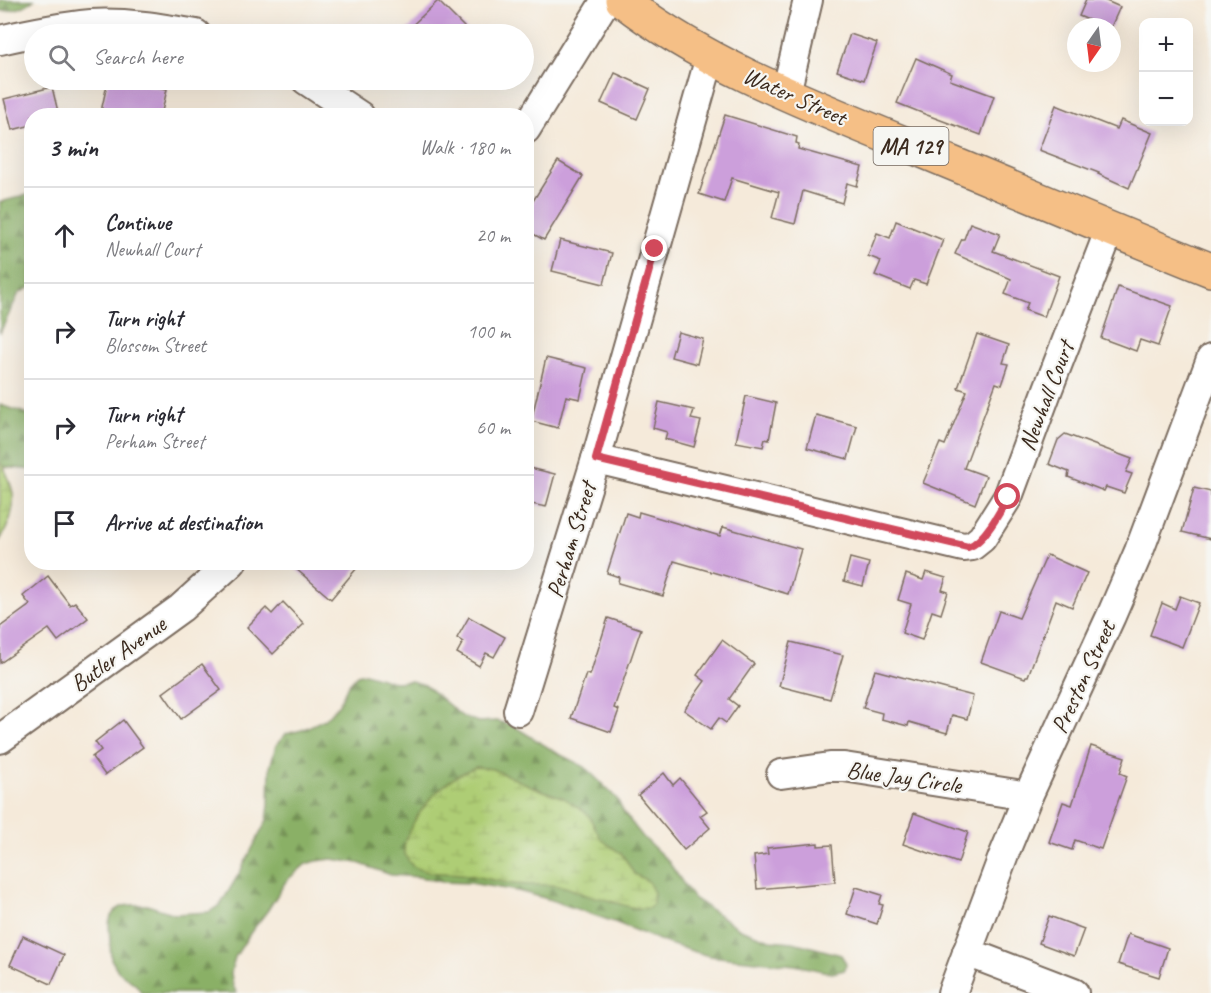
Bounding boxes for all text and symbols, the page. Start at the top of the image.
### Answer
north arrow [1067,18,1121,72]
map controls [1139,18,1193,126]
button: + [1139,18,1193,72]
search box [24,24,534,90]
icon: search [45,41,78,74]
text: Search here [93,43,183,71]
street label: Water Street [739,60,853,133]
button: − [1139,72,1193,126]
road number: MA 129 [874,127,948,165]
text: 3 min [48,131,98,164]
text: Walk · 180 m [420,135,510,160]
text: Continue [105,209,171,237]
icon: ahead [48,219,81,252]
text: 20 m [476,223,510,248]
route end [641,235,667,261]
text: Newhall Court [105,237,200,262]
text: Turn right [105,305,182,333]
icon: right [48,315,81,348]
text: 100 m [467,319,510,344]
text: Blossom Street [105,333,206,358]
street label: Newhall Court [1011,334,1082,455]
text: Turn right [105,401,182,429]
icon: right [48,411,81,444]
text: 60 m [476,415,510,440]
text: Perham Street [105,429,204,454]
street label: Perham Street [539,476,604,601]
route start [994,483,1020,509]
icon: arrive [48,507,81,540]
text: Arrive at destination [105,509,262,537]
street label: Butler Avenue [64,608,173,699]
street label: Preston Street [1044,614,1123,738]
street label: Blue Jay Circle [845,754,965,800]

